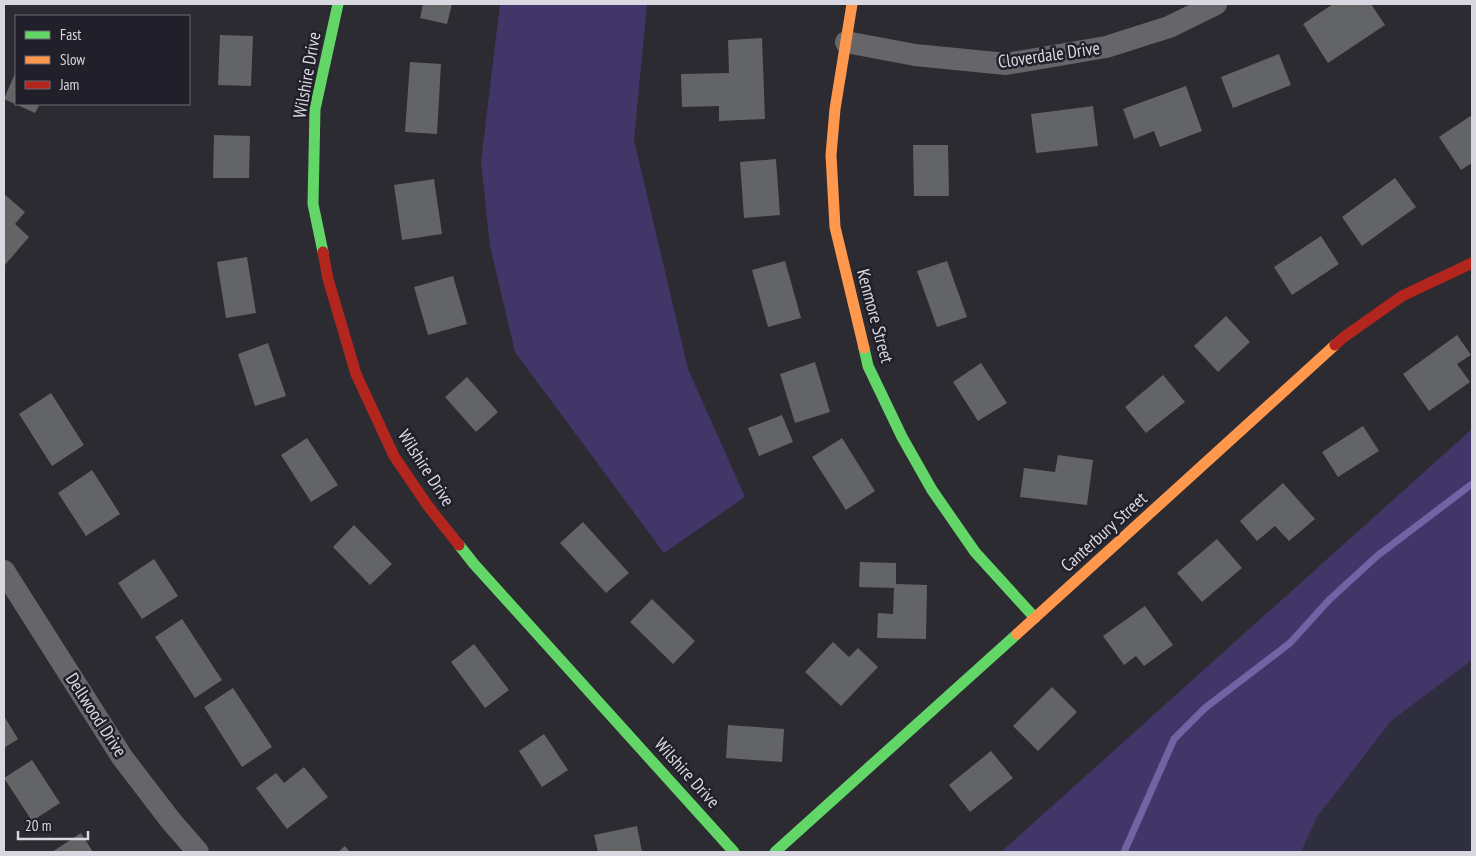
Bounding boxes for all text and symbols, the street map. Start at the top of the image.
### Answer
legend [15,15,190,105]
text: Fast [60,25,81,44]
street label: Wilshire Drive [288,30,325,120]
street label: Cloverdale Drive [997,36,1101,73]
text: Slow [60,50,85,69]
text: Jam [59,75,79,94]
street label: Kenmore Street [852,266,899,365]
street label: Wilshire Drive [393,425,460,510]
street label: Canterbury Street [1056,487,1152,576]
street label: Dellwood Drive [61,668,132,761]
street label: Wilshire Drive [650,733,725,813]
scale bar [18,808,88,840]
text: 20 m [25,816,51,835]

